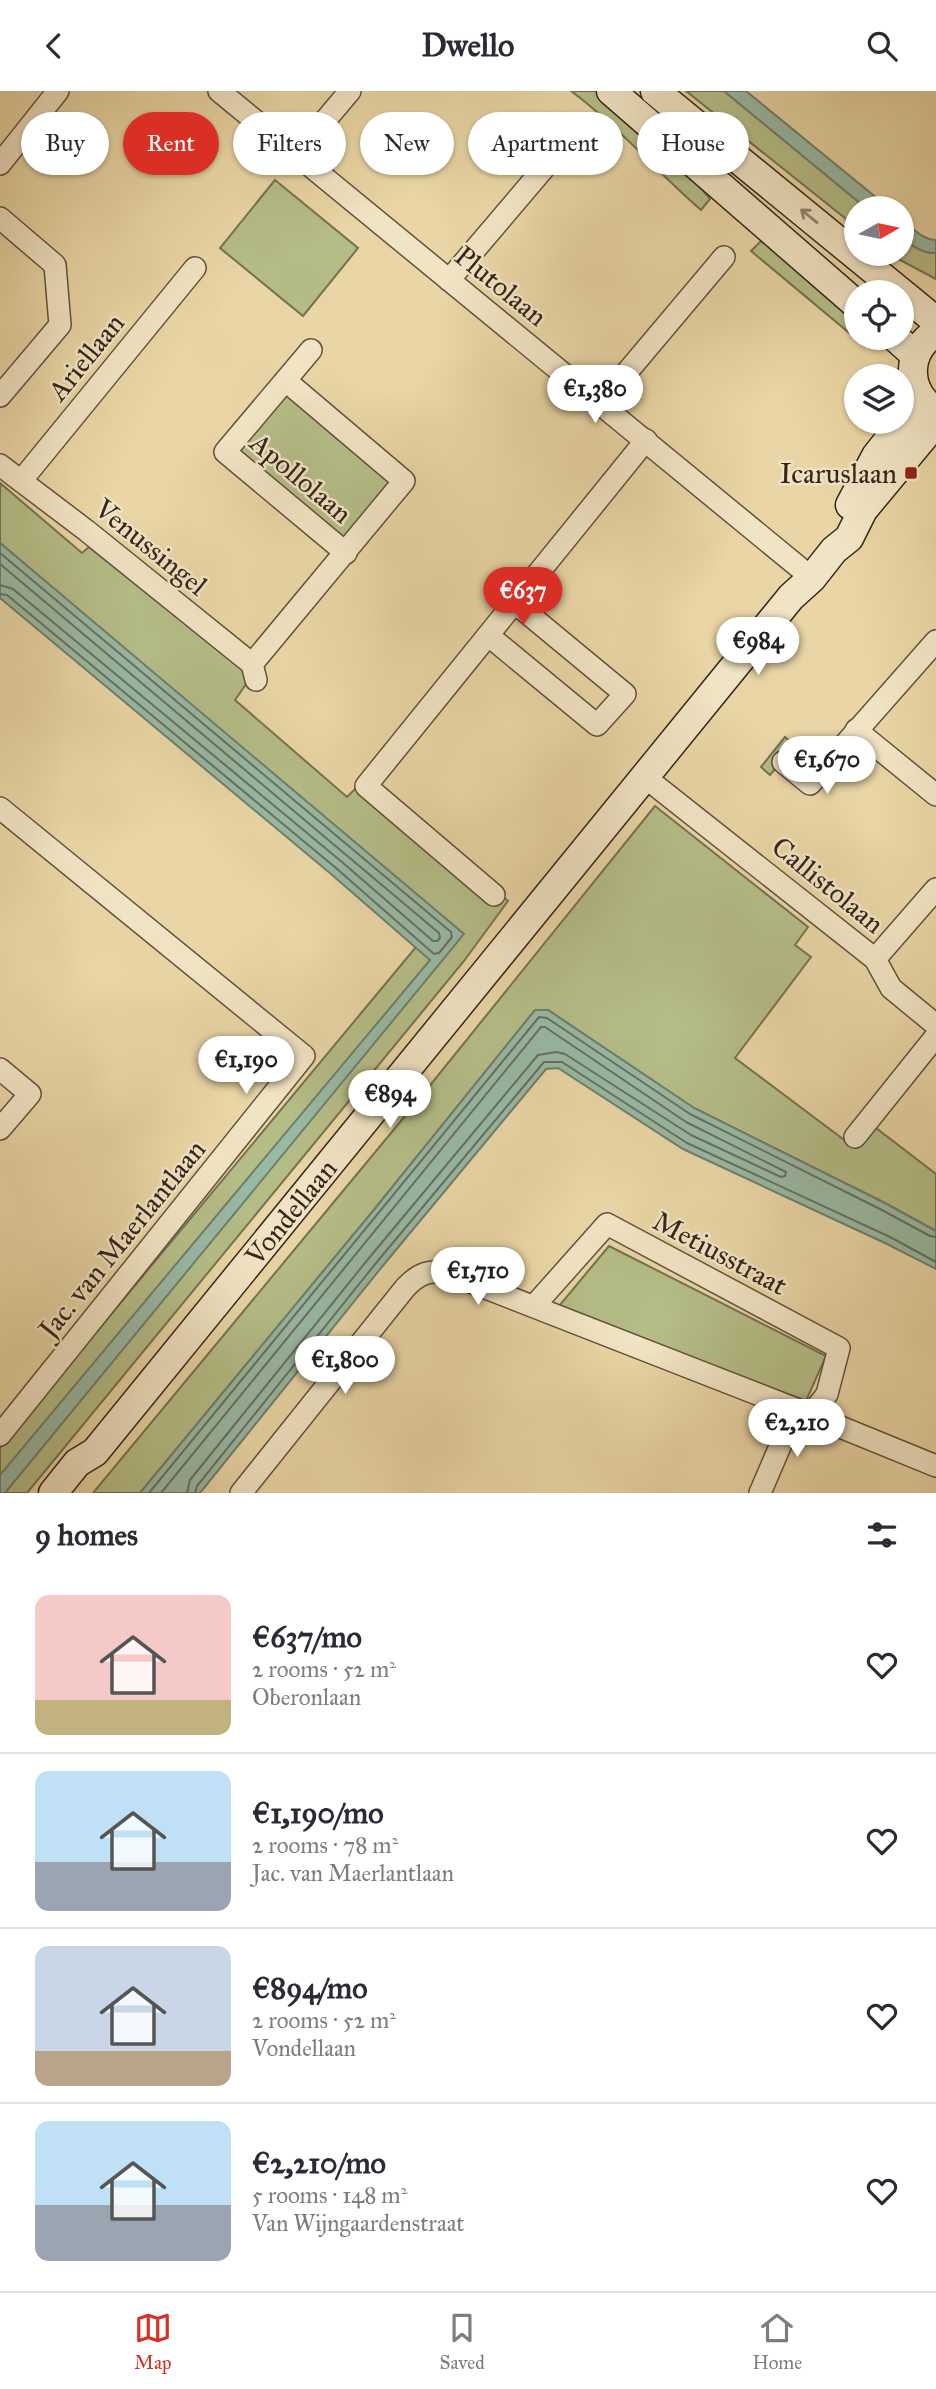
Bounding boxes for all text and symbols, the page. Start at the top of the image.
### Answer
text: Dwello [422,26,514,65]
icon: back [35,27,73,65]
icon: search [863,27,901,65]
chip: Buy [21,112,109,175]
chip: Rent [123,112,219,175]
chip: Filters [233,112,346,175]
chip: New [360,112,454,175]
chip: Apartment [468,112,623,175]
chip: House [637,112,749,175]
north arrow [844,196,914,266]
map controls [844,196,914,434]
one-way arrow [801,209,819,224]
street label: Plutolaan [448,238,554,334]
button: locate [844,280,914,350]
street label: Ariellaan [40,306,132,409]
button: layers [844,364,914,434]
pin: €1,380 [538,365,652,425]
text: €1,380 [563,374,627,402]
street label: Apollolaan [242,425,359,531]
place label: Icaruslaan [780,456,897,491]
marker: Icaruslaan [903,465,919,481]
street label: Venussingel [87,490,215,603]
pin: €637 [482,567,564,627]
text: €637 [499,576,547,604]
pin: €984 [717,617,799,677]
text: €984 [732,626,784,654]
pin: €1,670 [770,737,884,796]
text: €1,670 [794,745,860,773]
street label: Callistolaan [765,829,891,941]
pin: €1,190 [189,1037,303,1096]
text: €1,190 [214,1045,278,1073]
pin: €894 [349,1070,431,1130]
text: €894 [364,1079,416,1107]
street label: Jac. van Maerlantlaan [29,1132,213,1348]
street label: Vondellaan [237,1152,344,1273]
street label: Metiusstraat [647,1203,793,1303]
pin: €1,710 [421,1247,535,1307]
text: €1,710 [447,1256,509,1284]
pin: €1,800 [288,1337,402,1396]
text: €1,800 [311,1345,379,1373]
pin: €2,210 [740,1399,854,1459]
text: €2,210 [764,1408,830,1436]
icon: filters [863,1516,901,1554]
text: 9 homes [35,1517,138,1553]
text: €637/mo [252,1619,362,1655]
icon: home [91,1623,175,1707]
icon: heart [863,1646,901,1684]
text: 2 rooms · 52 m² [252,1655,396,1683]
text: Oberonlaan [252,1683,361,1711]
text: €1,190/mo [252,1795,384,1831]
icon: home [91,1799,175,1883]
icon: heart [863,1822,901,1860]
text: 2 rooms · 78 m² [252,1831,398,1859]
text: Jac. van Maerlantlaan [252,1859,454,1887]
text: €894/mo [252,1970,368,2006]
icon: home [91,1974,175,2058]
icon: heart [863,1997,901,2035]
text: 2 rooms · 52 m² [252,2006,396,2034]
text: Vondellaan [252,2034,356,2062]
text: €2,210/mo [252,2145,386,2181]
icon: home [91,2149,175,2233]
icon: heart [863,2172,901,2210]
text: 5 rooms · 148 m² [252,2181,407,2209]
text: Van Wijngaardenstraat [252,2209,465,2237]
tab: Map [134,2309,172,2374]
tab: Saved [440,2309,485,2374]
tab: Home [752,2309,802,2374]

